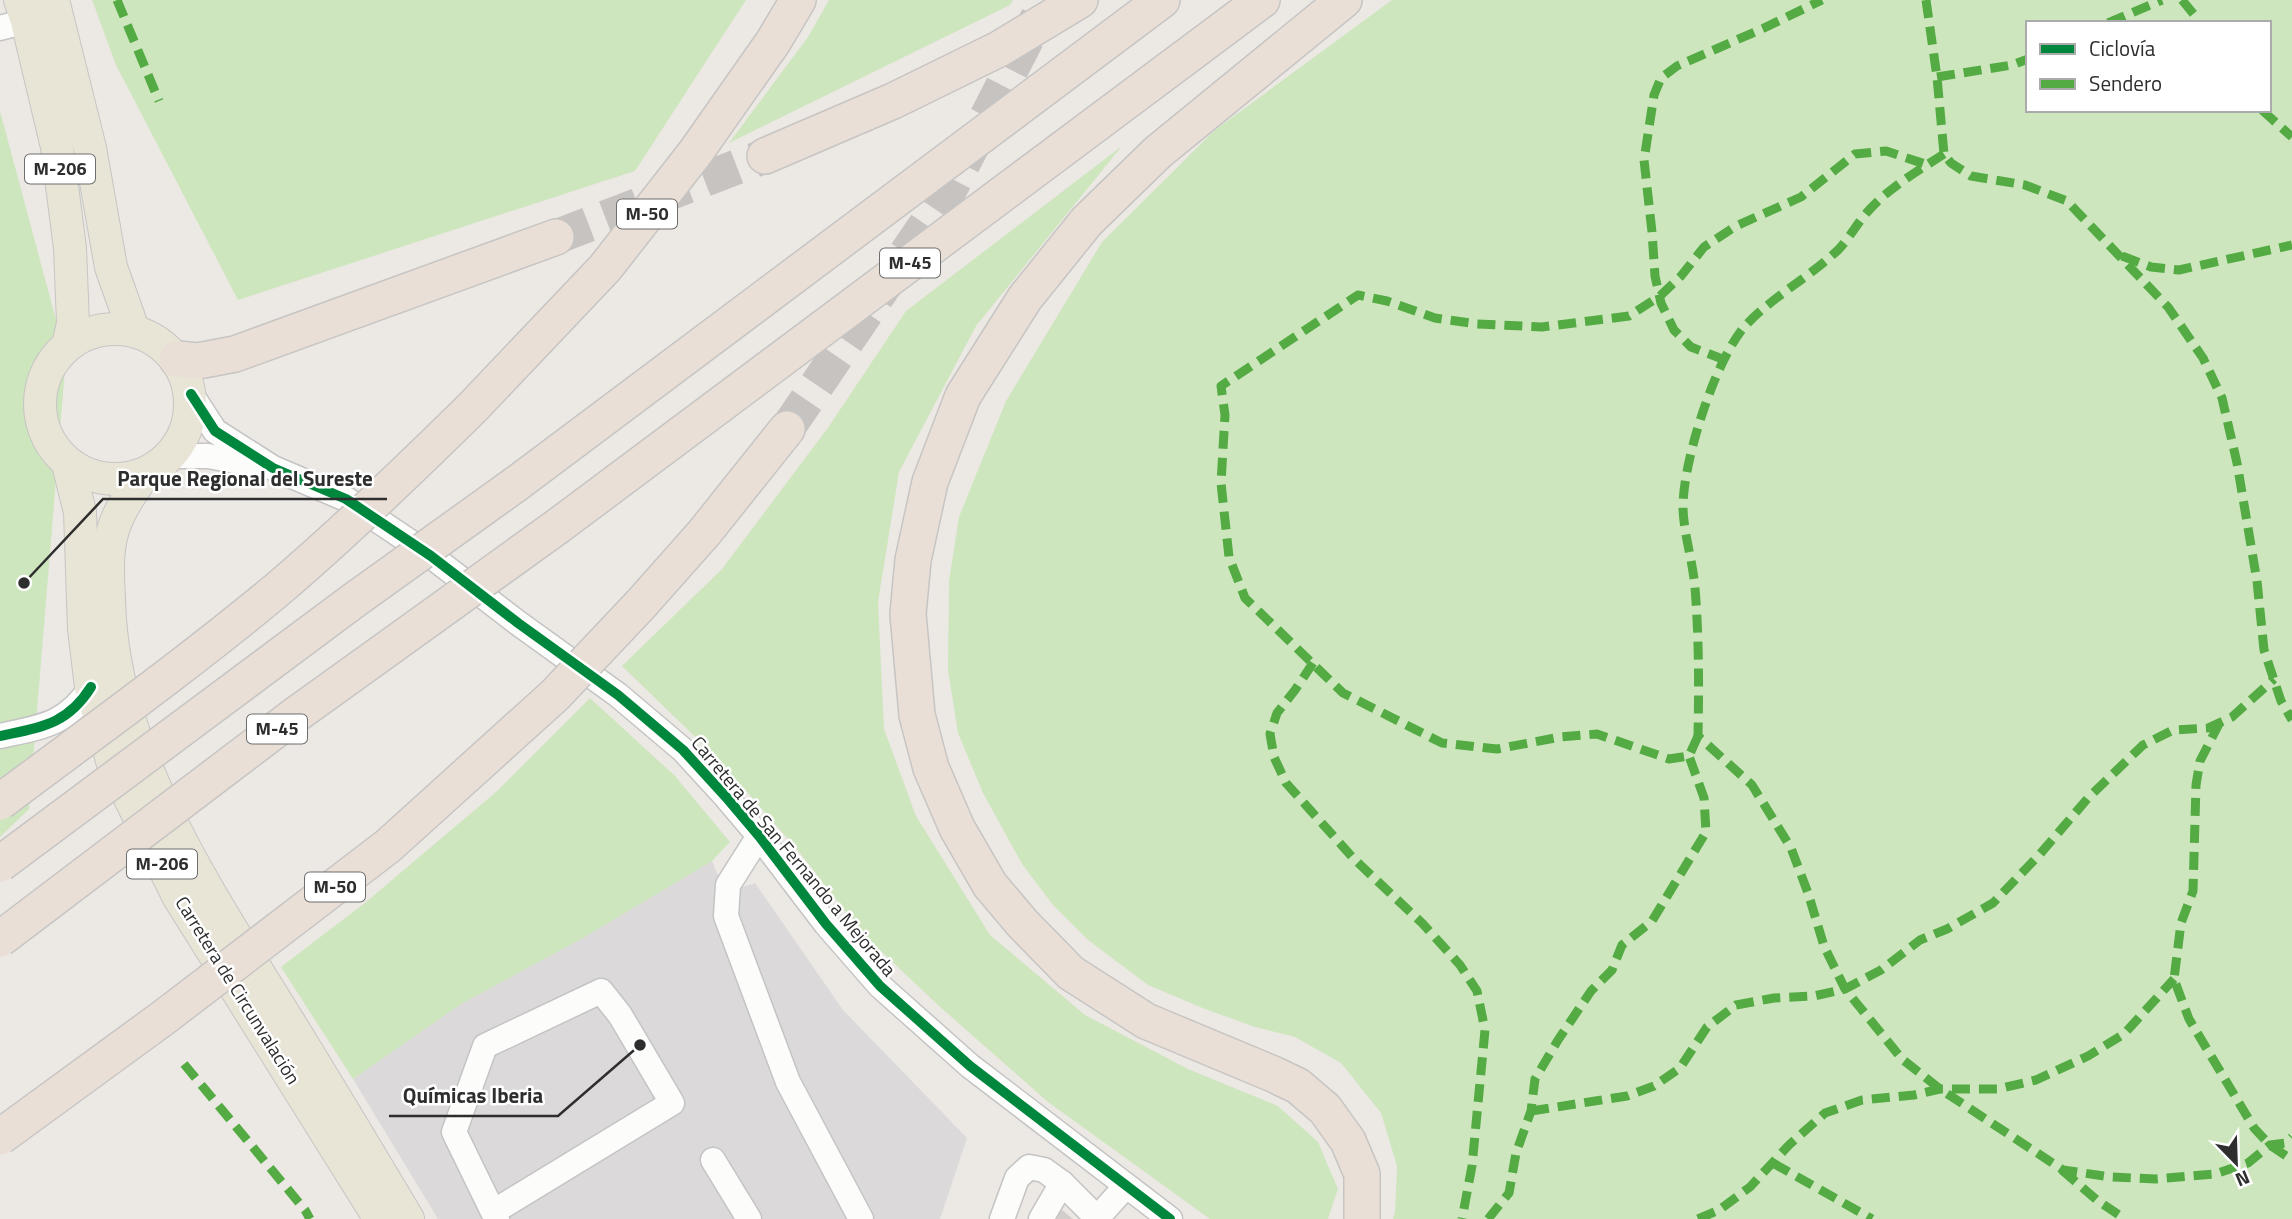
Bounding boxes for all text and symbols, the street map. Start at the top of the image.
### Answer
legend [2026,21,2271,112]
text: Ciclovía [2089,32,2156,64]
text: Sendero [2089,67,2162,99]
road number: M-206 [25,154,95,184]
road number: M-50 [617,200,677,229]
road number: M-45 [880,248,940,278]
callout: Parque Regional del Sureste [103,457,387,499]
text: Parque Regional del Sureste [117,462,373,494]
road number: M-45 [247,714,307,744]
street label: Carretera de San Fernando a Mejorada [685,729,904,983]
road number: M-206 [127,850,197,878]
road number: M-50 [305,872,365,902]
street label: Carretera de Circunvalación [169,890,308,1090]
callout: Químicas Iberia [389,1074,558,1116]
text: Químicas Iberia [403,1079,544,1111]
north arrow [2201,1128,2271,1198]
text: N [2231,1163,2255,1195]

